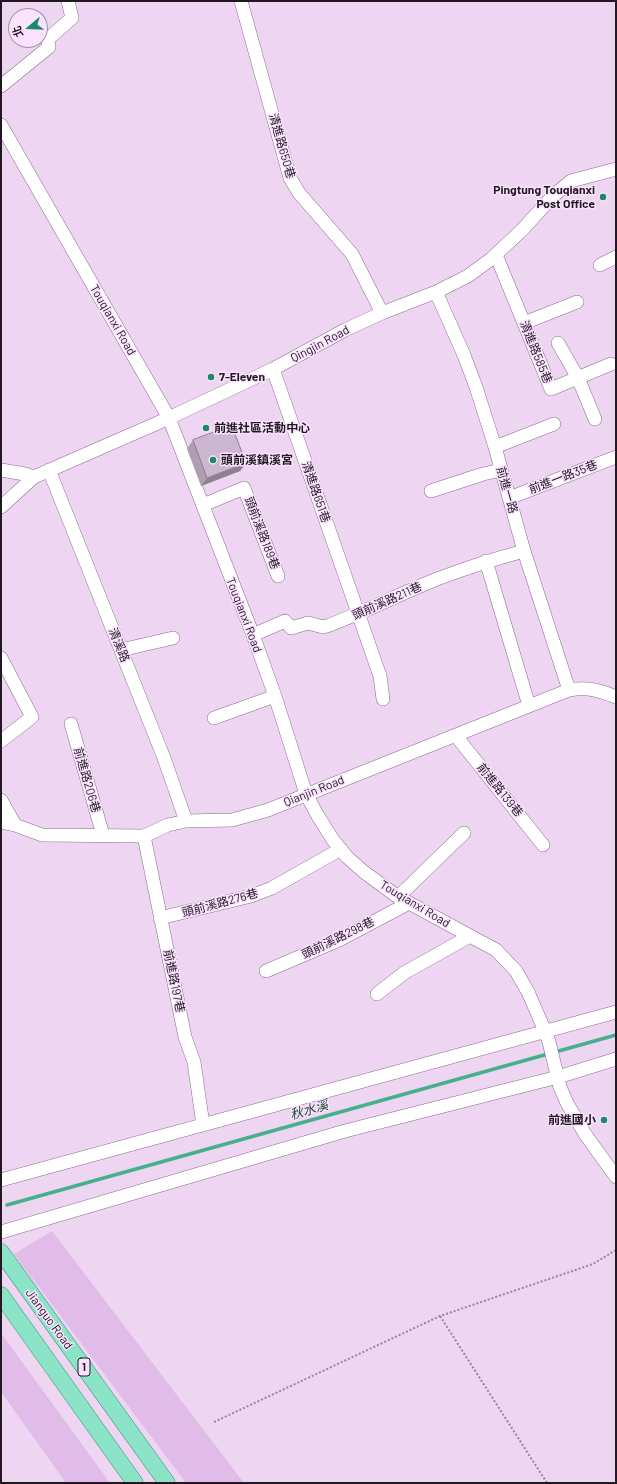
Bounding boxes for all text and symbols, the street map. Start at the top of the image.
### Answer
north arrow [8,8,48,48]
text: 北 [9,24,25,39]
street label: 清進路650巷 [266,112,298,180]
place label: Pingtung Touqianxi Post Office [493,183,595,211]
marker: Pingtung Touqianxi Post Office [598,192,608,202]
street label: Touqianxi Road [87,282,139,358]
street label: 清進路585巷 [517,318,555,386]
street label: Qingjin Road [288,323,352,365]
place label: 7-Eleven [219,370,265,384]
marker: 7-Eleven [206,372,216,382]
place label: 前進社區活動中心 [214,421,310,435]
marker: 前進社區活動中心 [201,423,211,433]
place label: 頭前溪鎮溪宮 [221,453,293,467]
marker: 頭前溪鎮溪宮 [208,455,218,465]
street label: 前進一路35巷 [527,457,599,497]
street label: 清進路651巷 [299,459,333,525]
street label: 前進一路 [493,465,521,515]
street label: 頭前溪路189巷 [242,495,282,571]
street label: Touqianxi Road [223,576,265,654]
street label: 頭前溪路211巷 [350,579,424,623]
street label: 清溪路 [106,626,132,664]
street label: 前進路206巷 [71,746,103,814]
street label: 前進路139巷 [474,760,526,820]
street label: Qianjin Road [282,772,346,810]
street label: Touqianxi Road [377,877,453,931]
street label: 頭前溪路276巷 [180,886,260,920]
street label: 頭前溪路298巷 [299,914,377,962]
street label: 前進路197巷 [160,948,188,1014]
water label: 秋水溪 [288,1097,330,1123]
place label: 前進國小 [548,1113,596,1127]
marker: 前進國小 [599,1115,609,1125]
street label: Jianguo Road [22,1286,76,1352]
road number: 1 [78,1358,90,1376]

